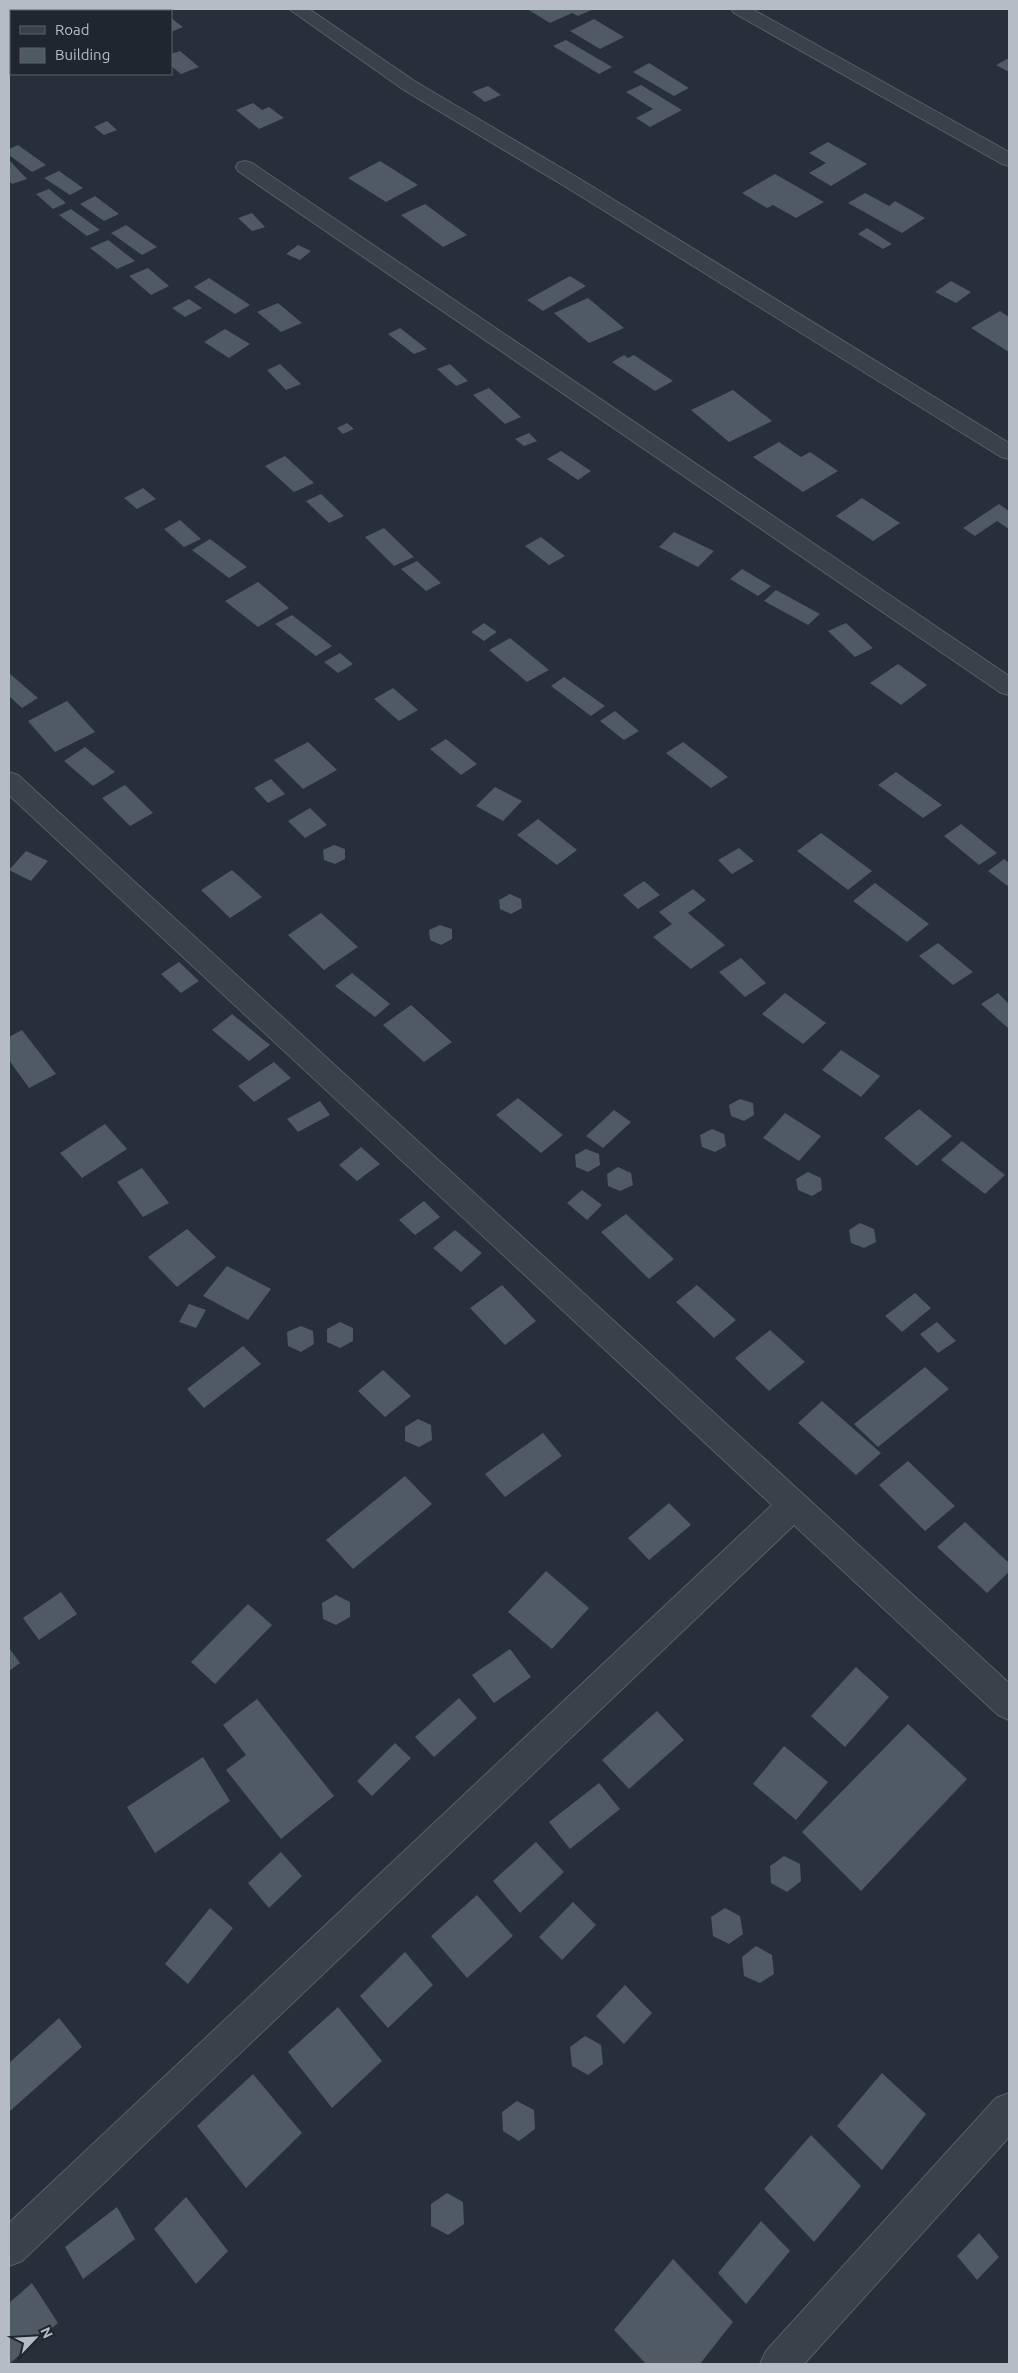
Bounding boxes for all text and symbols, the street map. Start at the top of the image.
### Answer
legend [10,10,172,75]
text: Road [55,21,90,38]
text: Building [55,46,110,63]
north arrow [10,2313,60,2363]
text: N [37,2324,56,2341]

